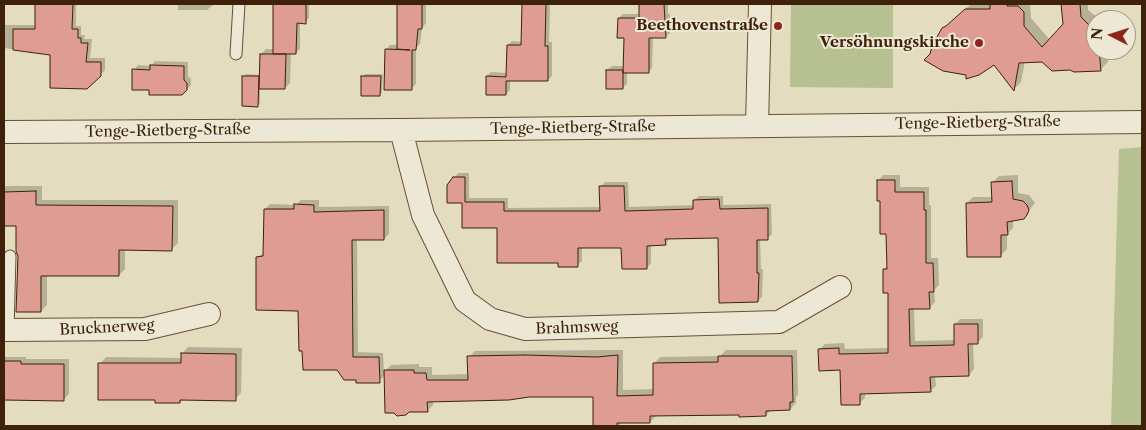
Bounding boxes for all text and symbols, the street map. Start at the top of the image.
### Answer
north arrow [1086,10,1136,60]
place label: Beethovenstraße [636,17,768,35]
marker: Beethovenstraße [772,20,784,32]
text: N [1088,27,1107,41]
place label: Versöhnungskirche [820,34,969,52]
marker: Versöhnungskirche [973,37,985,49]
street label: Tenge-Rietberg-Straße [895,113,1061,133]
street label: Tenge-Rietberg-Straße [490,118,656,138]
street label: Tenge-Rietberg-Straße [85,121,251,141]
street label: Brucknerweg [59,317,155,339]
street label: Brahmsweg [535,318,619,338]

